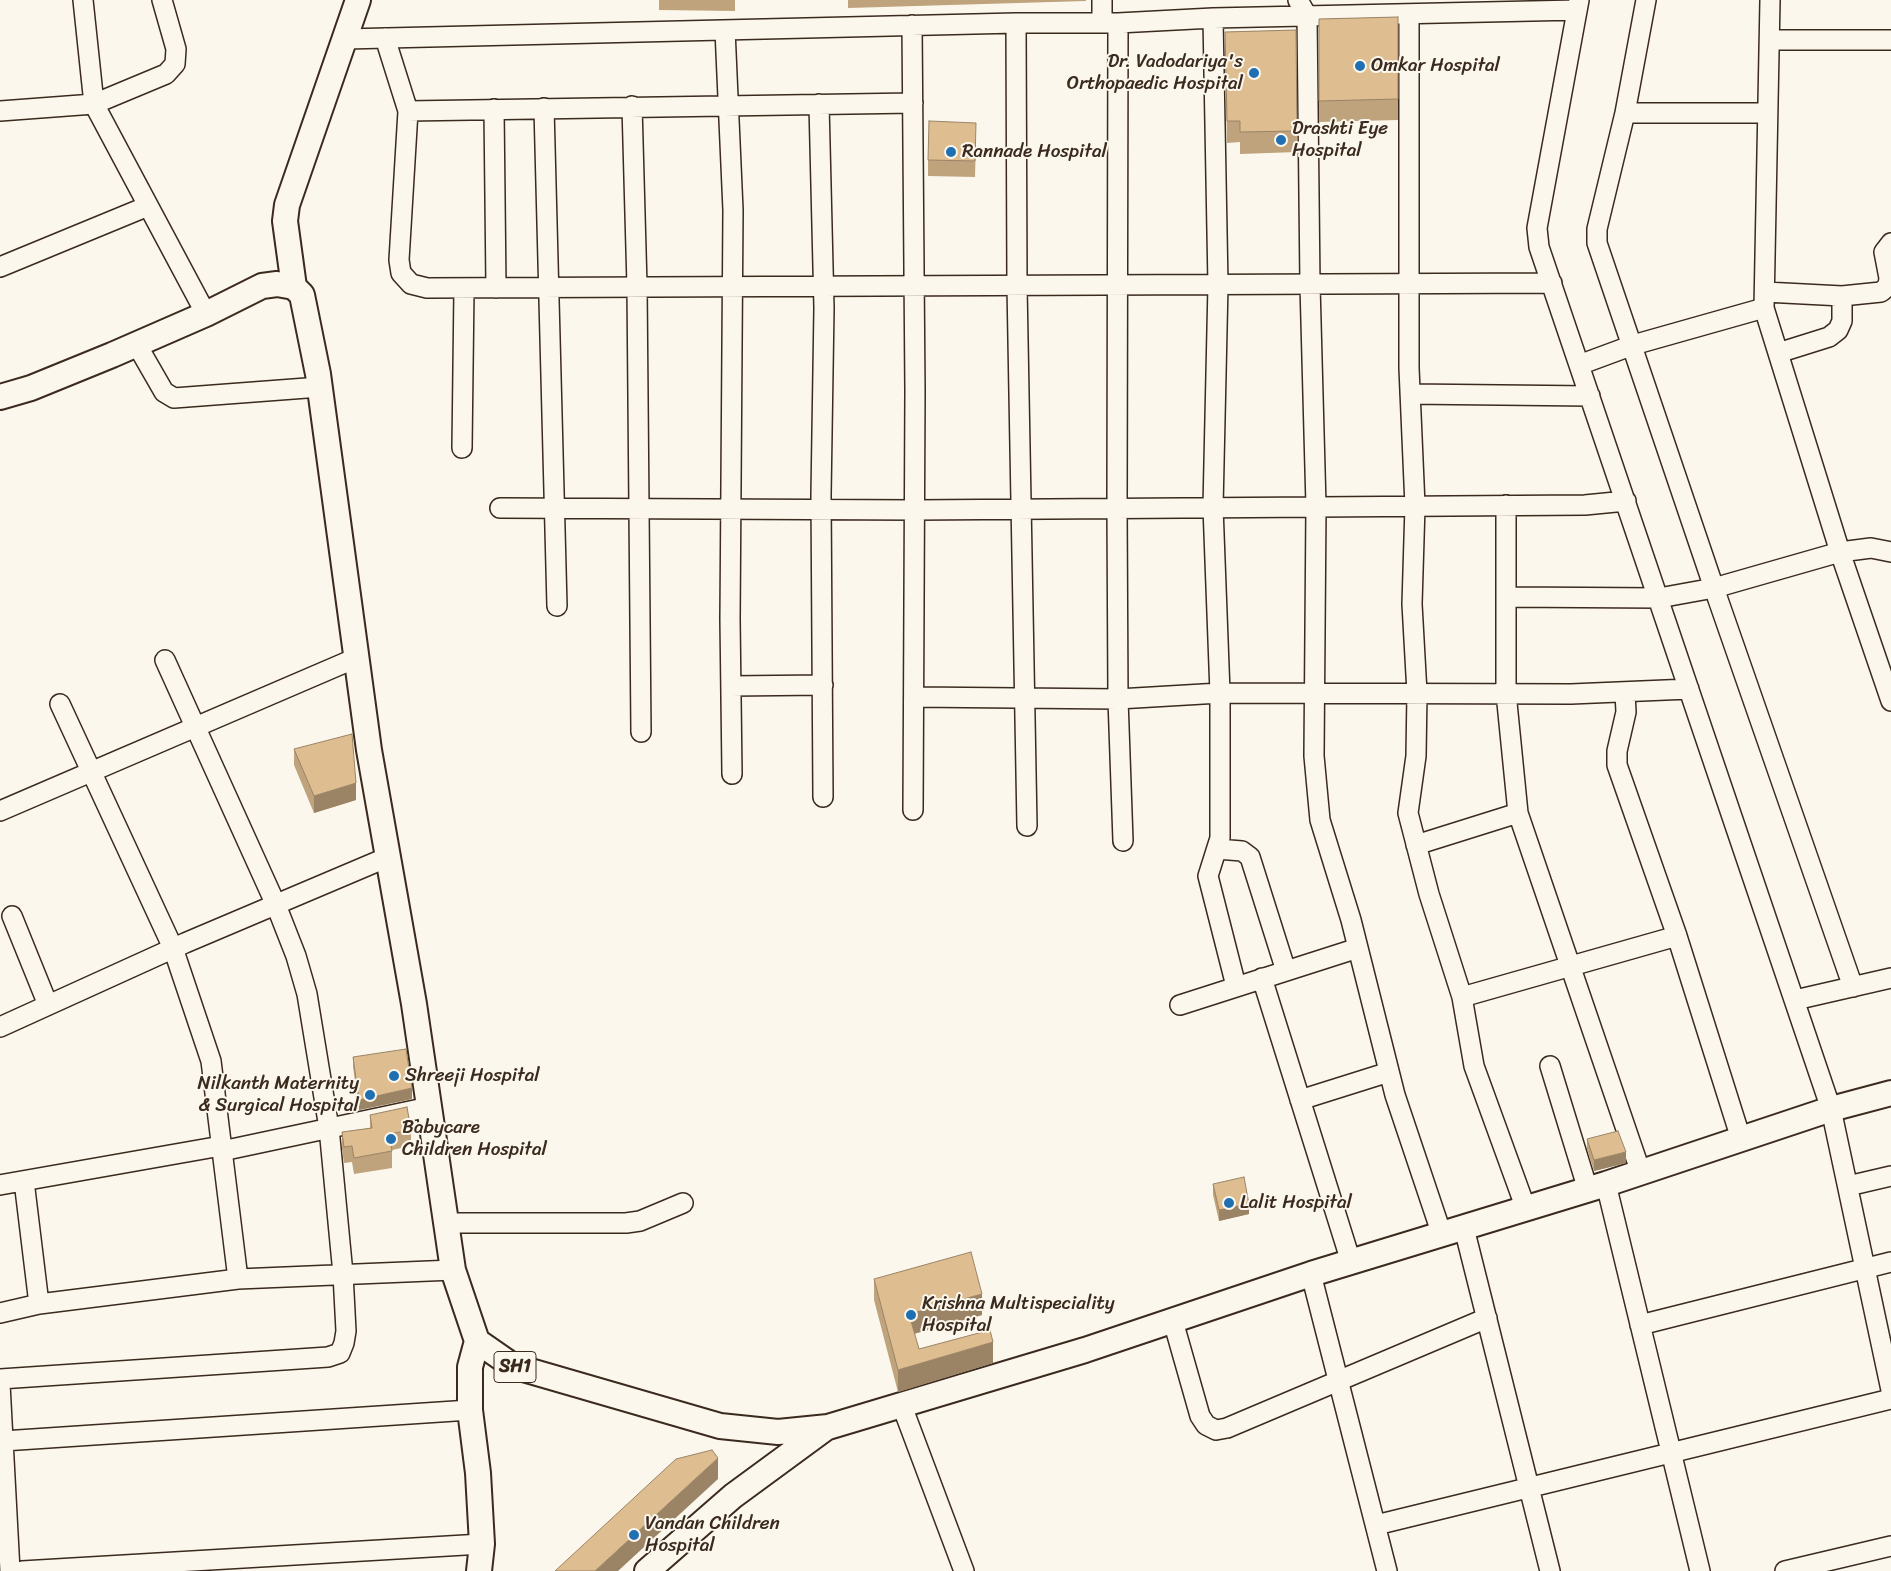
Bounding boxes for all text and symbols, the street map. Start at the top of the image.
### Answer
place label: Dr. Vadodariya's Orthopaedic Hospital [1067,51,1243,95]
place label: Omkar Hospital [1371,55,1500,77]
marker: Omkar Hospital [1353,59,1367,73]
marker: Dr. Vadodariya's Orthopaedic Hospital [1247,66,1261,80]
place label: Drashti Eye Hospital [1292,118,1388,162]
marker: Drashti Eye Hospital [1274,133,1288,147]
place label: Rannade Hospital [962,141,1107,163]
marker: Rannade Hospital [944,145,958,159]
place label: Shreeji Hospital [405,1065,540,1087]
marker: Shreeji Hospital [387,1069,401,1083]
place label: Nilkanth Maternity & Surgical Hospital [197,1073,359,1117]
marker: Nilkanth Maternity & Surgical Hospital [363,1088,377,1102]
place label: Babycare Children Hospital [402,1117,547,1161]
marker: Babycare Children Hospital [384,1132,398,1146]
place label: Lalit Hospital [1240,1192,1352,1214]
marker: Lalit Hospital [1222,1196,1236,1210]
place label: Krishna Multispeciality Hospital [922,1293,1115,1337]
marker: Krishna Multispeciality Hospital [904,1308,918,1322]
road number: SH1 [494,1351,536,1382]
place label: Vandan Children Hospital [645,1513,780,1557]
marker: Vandan Children Hospital [627,1528,641,1542]

